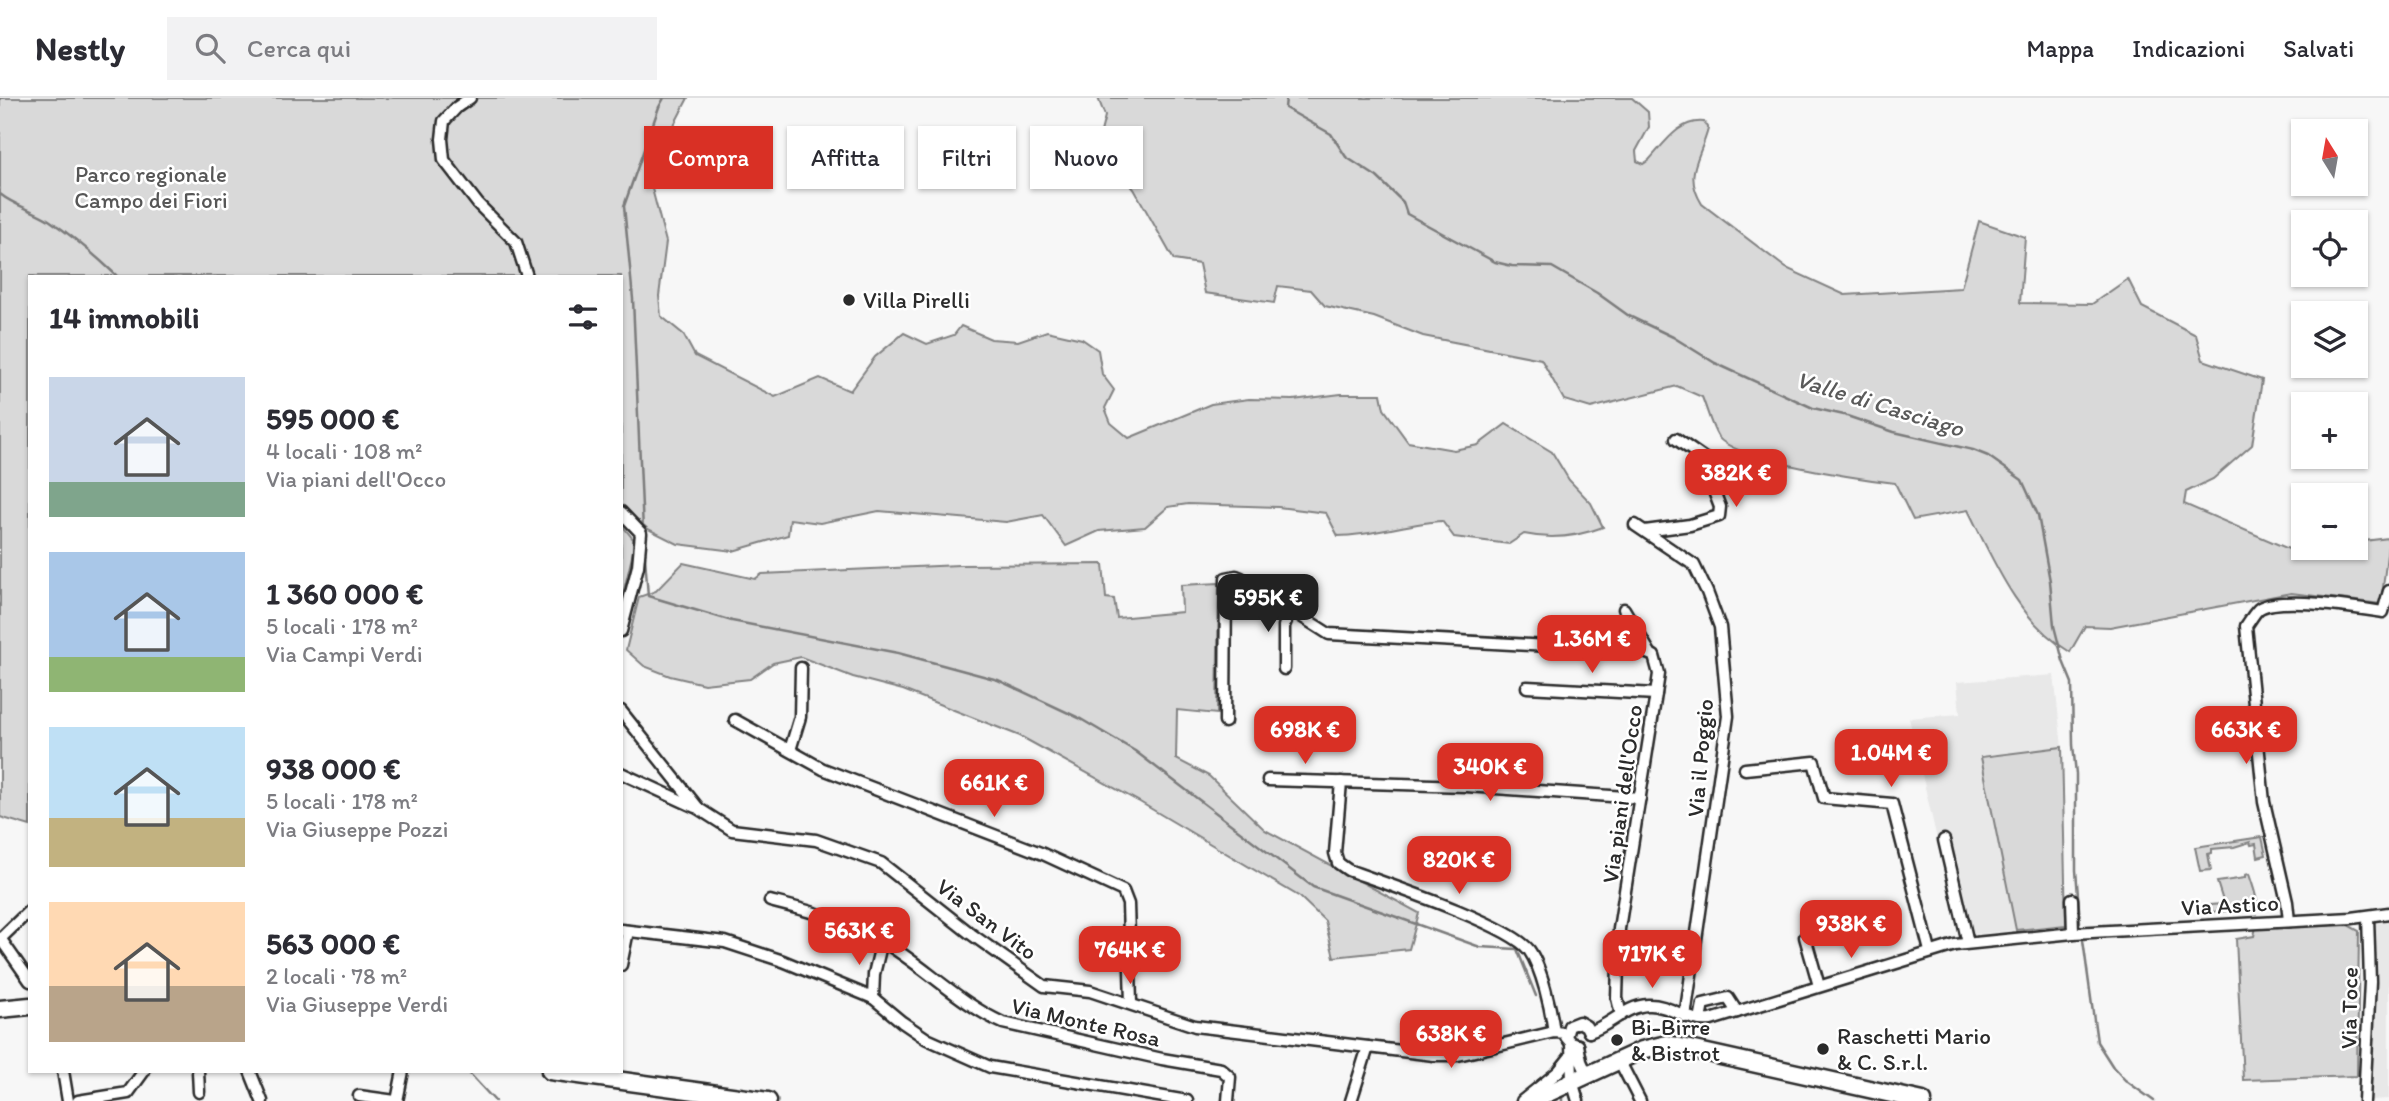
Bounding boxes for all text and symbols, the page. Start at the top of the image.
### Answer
search box [167,17,657,80]
text: Nestly [35,29,125,68]
icon: search [191,29,229,67]
text: Cerca qui [247,32,351,64]
text: Mappa [2026,34,2094,63]
text: Indicazioni [2132,34,2245,63]
text: Salvati [2283,34,2354,63]
north arrow [2291,119,2368,196]
map controls [2291,119,2368,560]
chip: Compra [644,126,773,189]
chip: Affitta [787,126,904,189]
chip: Filtri [918,126,1016,189]
chip: Nuovo [1030,126,1143,189]
park label: Parco regionale Campo dei Fiori [74,160,228,214]
button: locate [2291,210,2368,287]
place label: Villa Pirelli [863,286,970,314]
marker: Villa Pirelli [841,292,857,308]
icon: filters [564,298,602,336]
text: 14 immobili [49,299,199,336]
button: layers [2291,301,2368,378]
water label: Valle di Casciago [1793,364,1968,443]
button: + [2291,392,2368,469]
text: 595 000 € [266,400,399,437]
icon: home [105,405,189,489]
text: 4 locali · 108 m² [266,437,422,465]
pin: 382K € [1679,450,1793,509]
text: 382K € [1701,458,1771,486]
text: Via piani dell'Occo [266,465,446,493]
button: − [2291,483,2368,560]
pin: 595K € [1211,574,1325,634]
text: 1 360 000 € [266,575,423,612]
icon: home [105,580,189,664]
text: 595K € [1233,583,1303,611]
text: 5 locali · 178 m² [266,612,418,640]
pin: 1.36M € [1527,616,1657,675]
text: 1.36M € [1553,624,1631,652]
text: Via Campi Verdi [266,640,423,668]
street label: Via il Poggio [1681,698,1719,818]
street label: Via piani dell'Occo [1596,703,1648,885]
pin: 698K € [1248,706,1362,766]
pin: 663K € [2189,706,2303,766]
text: 698K € [1270,715,1340,743]
text: 663K € [2211,715,2281,743]
pin: 1.04M € [1826,730,1956,789]
text: 1.04M € [1851,738,1931,766]
pin: 340K € [1433,744,1547,803]
text: 938 000 € [266,750,401,787]
text: 340K € [1453,752,1527,780]
icon: home [105,755,189,839]
pin: 661K € [937,760,1051,819]
text: 661K € [960,768,1028,796]
text: 5 locali · 178 m² [266,787,418,815]
text: Via Giuseppe Pozzi [266,815,448,843]
pin: 820K € [1402,836,1516,896]
text: 820K € [1423,845,1495,873]
street label: Via San Vito [931,872,1043,966]
street label: Via Astico [2180,888,2280,922]
pin: 938K € [1794,900,1908,960]
pin: 563K € [802,908,916,967]
text: 938K € [1816,909,1886,937]
text: 563K € [824,916,894,944]
text: 563 000 € [266,925,400,962]
pin: 764K € [1073,926,1187,986]
icon: home [105,930,189,1014]
pin: 717K € [1595,930,1709,990]
text: 764K € [1095,935,1165,963]
text: 717K € [1619,939,1685,967]
text: 2 locali · 78 m² [266,962,407,990]
street label: Via Toce [2334,967,2364,1049]
text: Via Giuseppe Verdi [266,990,448,1018]
street label: Via Monte Rosa [1009,991,1163,1053]
pin: 638K € [1394,1010,1508,1070]
place label: Bi-Birre & Bistrot [1631,1013,1720,1067]
text: 638K € [1416,1019,1486,1047]
place label: Raschetti Mario & C. S.r.l. [1837,1022,1991,1076]
marker: Bi-Birre & Bistrot [1609,1032,1625,1048]
marker: Raschetti Mario & C. S.r.l. [1815,1041,1831,1057]

